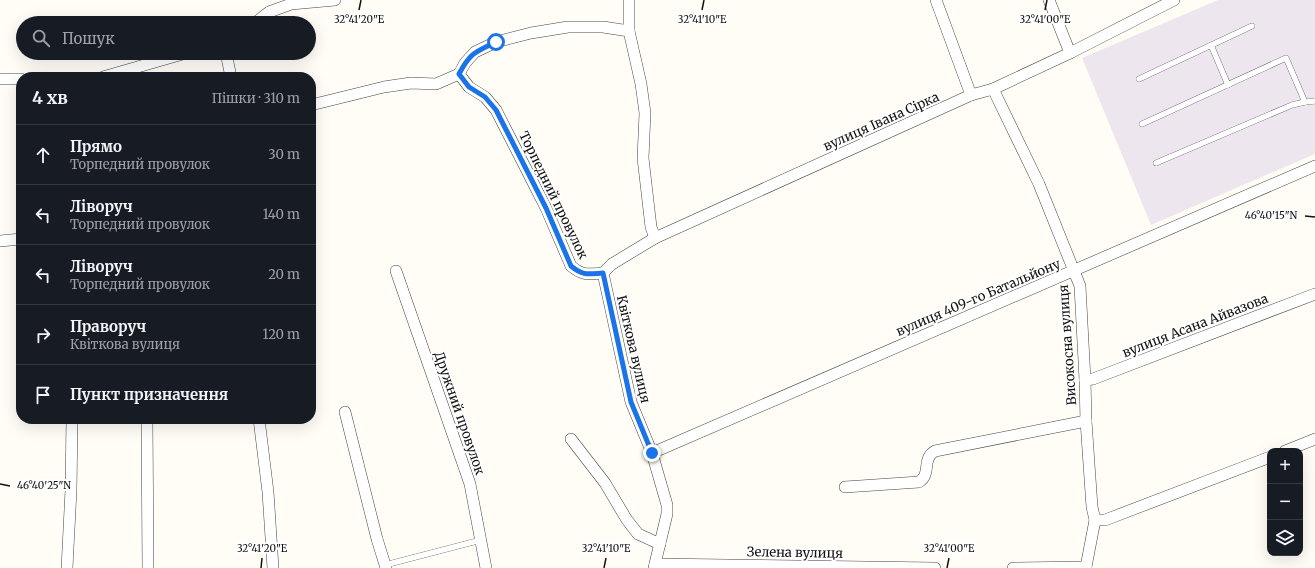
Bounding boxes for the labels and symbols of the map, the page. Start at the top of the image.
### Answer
text: 32°41'20"E [334,13,385,26]
text: 32°41'10"E [678,13,727,26]
text: 32°41'00"E [1020,13,1071,26]
route start [487,33,505,51]
street label: вулиця Івана Сірка [821,88,942,155]
street label: Торпедний провулок [515,129,592,263]
text: 46°40'15"N [1245,209,1298,222]
street label: вулиця 409-го Батальйону [893,255,1063,340]
street label: Високосна вулиця [1055,284,1080,406]
street label: вулиця Асана Айвазова [1120,290,1271,361]
street label: Квіткова вулиця [613,294,654,405]
street label: Дружний провулок [430,349,489,478]
route end [643,444,661,462]
text: 46°40'25"N [17,479,71,492]
text: 32°41'20"E [237,542,288,555]
text: 32°41'10"E [582,542,631,555]
text: 32°41'00"E [924,542,975,555]
street label: Зелена вулиця [747,543,844,562]

